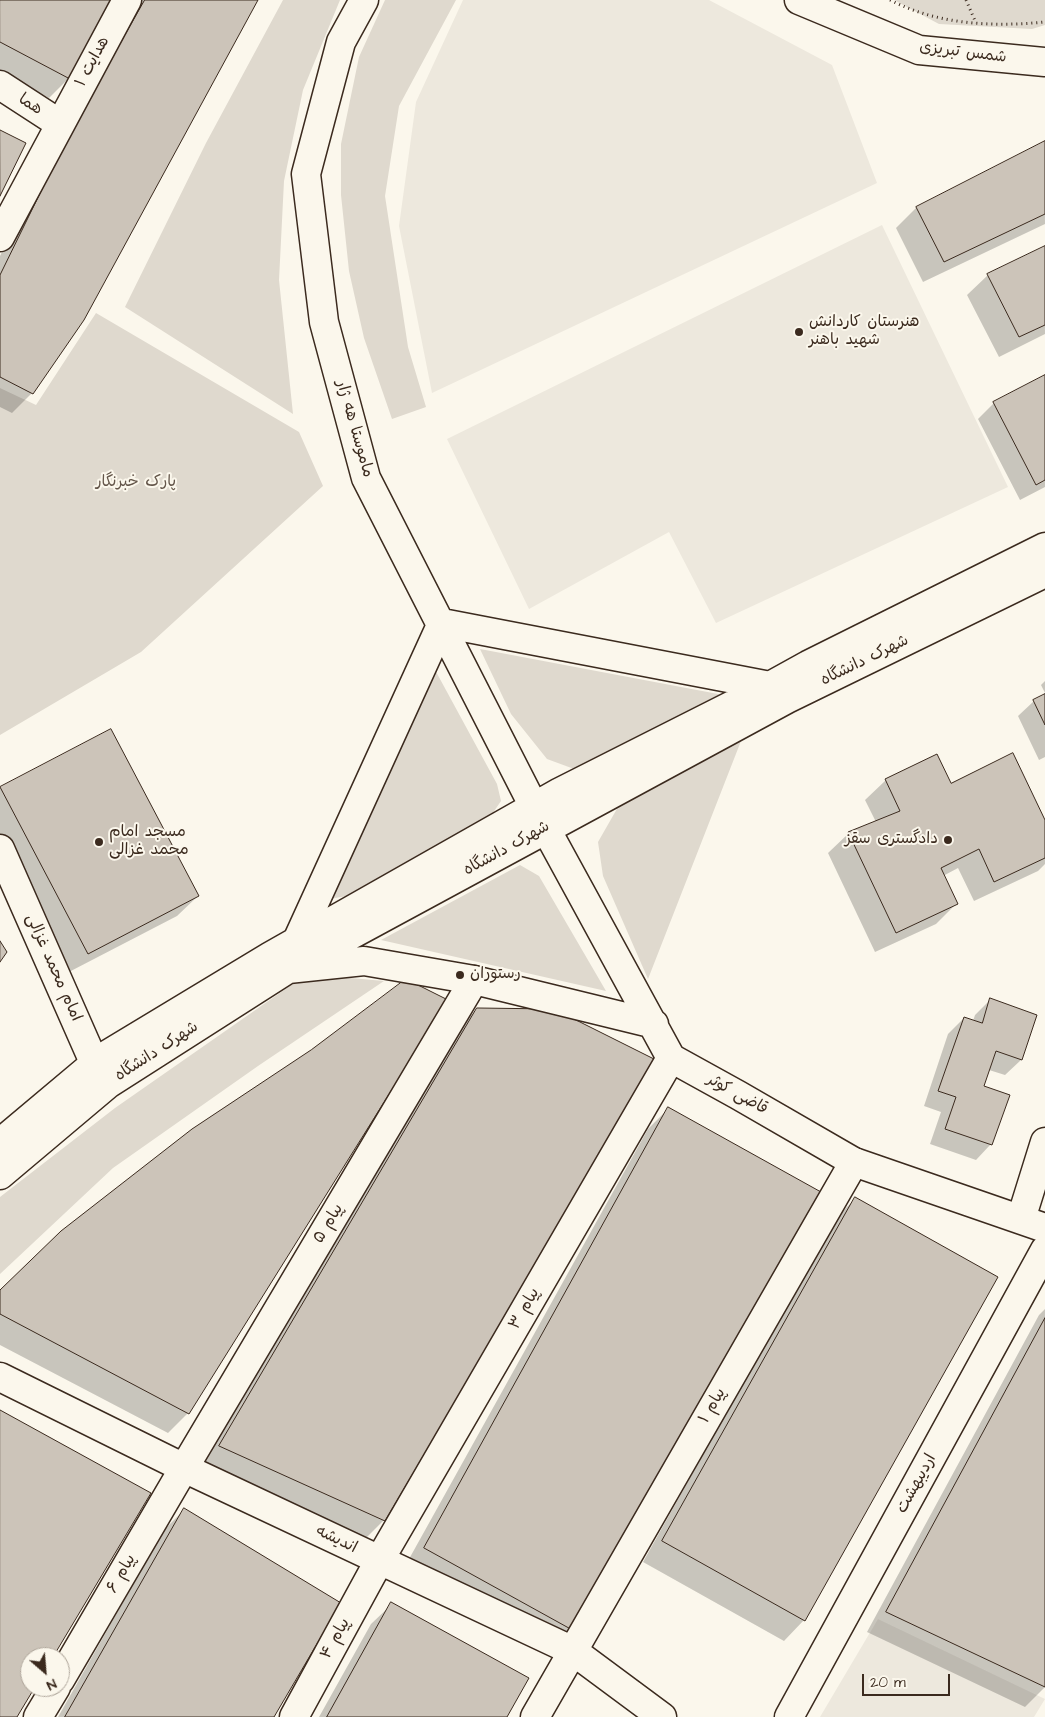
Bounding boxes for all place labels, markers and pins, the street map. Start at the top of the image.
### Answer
place label: هنرستان کاردانش شهید باهنر [809,313,919,351]
marker: هنرستان کاردانش شهید باهنر [793,326,805,338]
place label: مسجد امام محمد غزالی [109,823,189,861]
place label: دادگستری سقز [845,830,938,850]
marker: دادگستری سقز [942,834,954,846]
marker: مسجد امام محمد غزالی [93,836,105,848]
place label: رستوران [470,965,521,985]
marker: رستوران [454,969,466,981]

